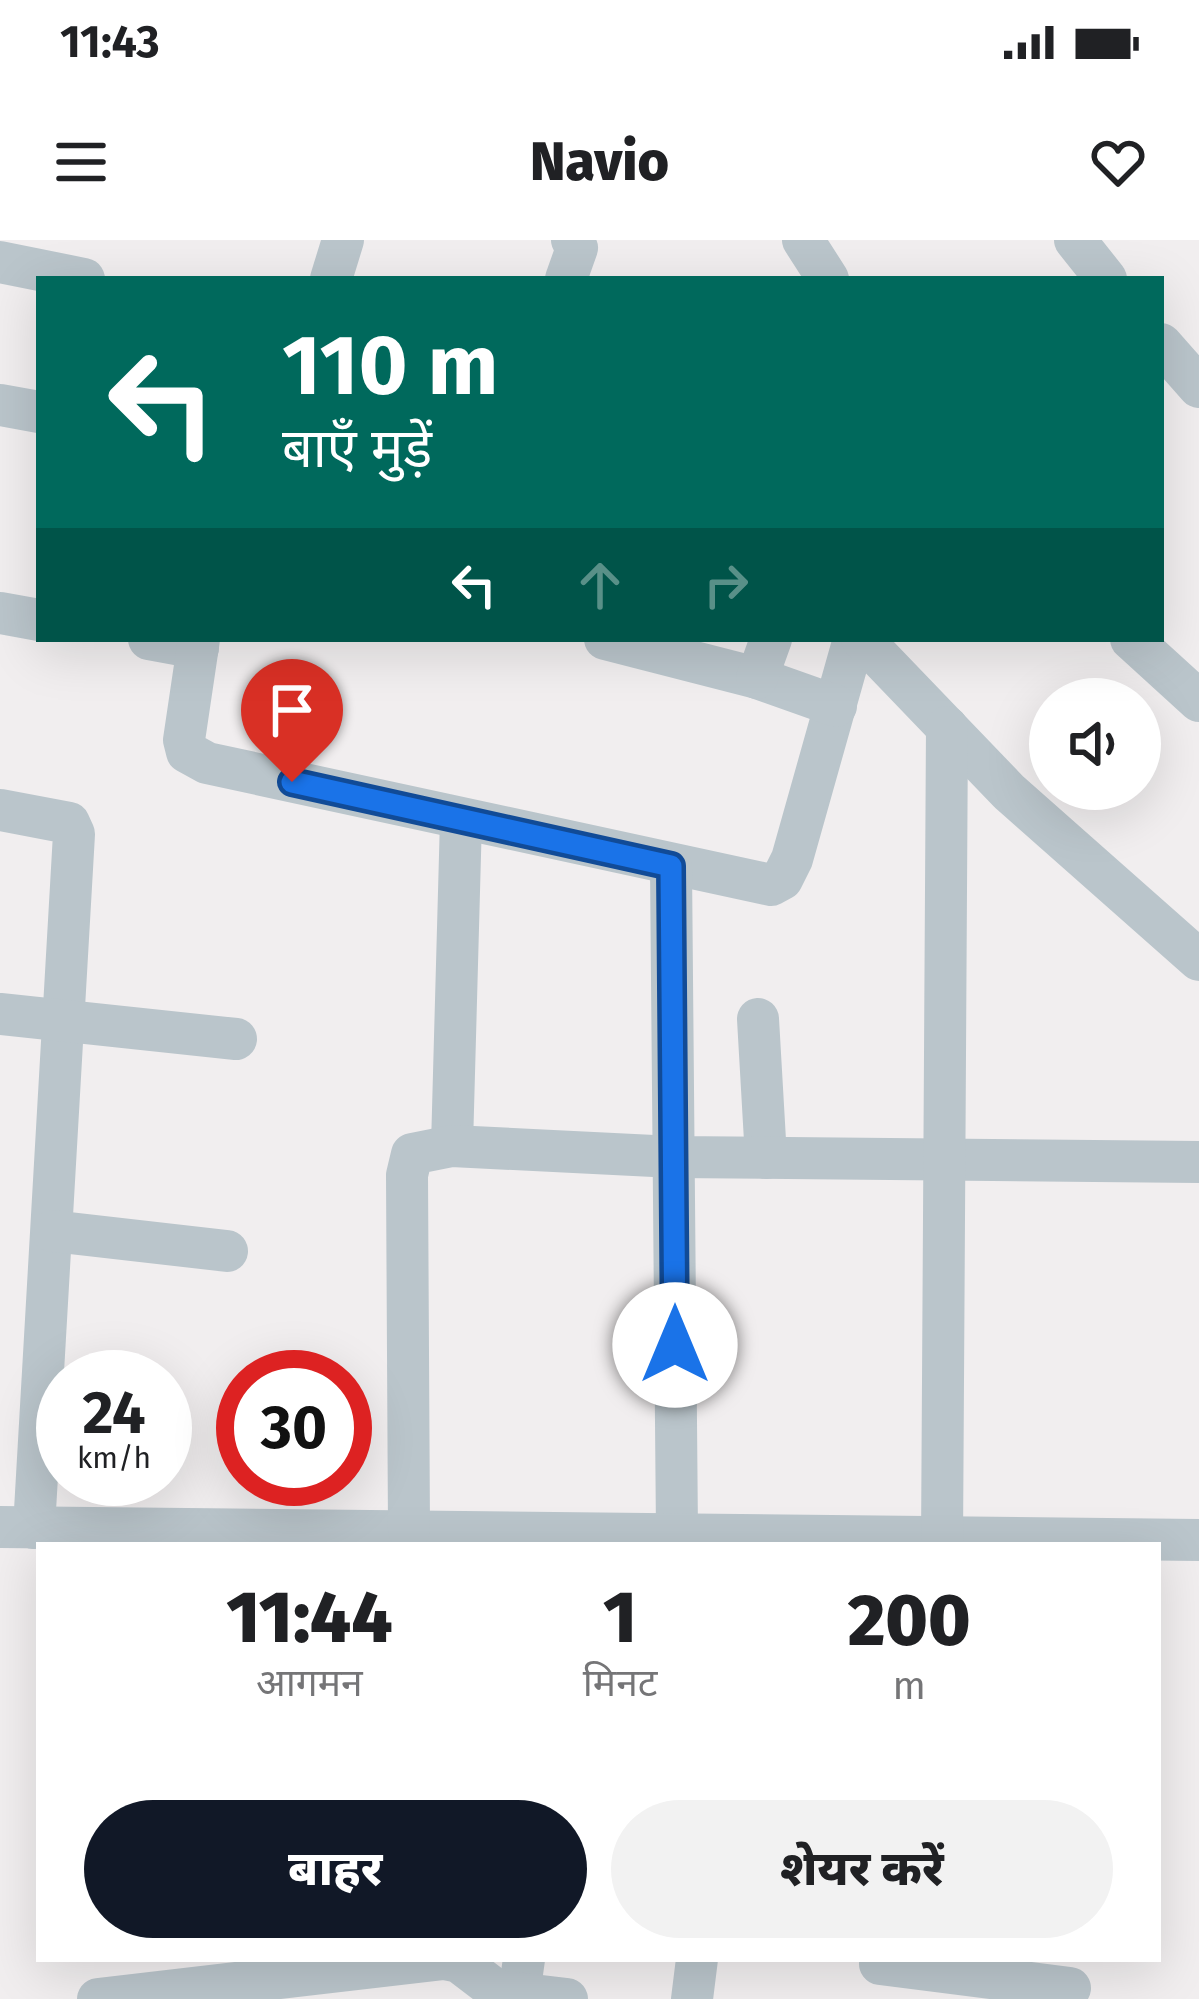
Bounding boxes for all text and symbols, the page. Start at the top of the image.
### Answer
text: 11:43 [60,15,160,69]
icon: menu [48,129,114,195]
icon: heart [1085,129,1151,195]
text: Navio [530,130,669,194]
text: 110 m [282,315,498,416]
icon: left [84,324,240,480]
text: बाएँ मुड़ें [282,417,432,481]
icon: left [441,552,507,618]
icon: ahead [567,552,633,618]
icon: right [693,552,759,618]
pin [241,659,343,782]
icon: arrive [259,677,325,743]
map controls [1029,678,1161,810]
button: sound [1029,678,1161,810]
position arrow [612,1282,738,1408]
speed limit sign: 30 [216,1350,372,1506]
text: 24 [82,1377,146,1449]
text: km/h [77,1440,151,1476]
text: 11:44 [226,1575,393,1661]
text: 1 [603,1575,637,1661]
text: 200 [848,1578,971,1664]
text: आगमन [256,1660,363,1706]
text: मिनट [583,1660,657,1706]
text: m [893,1663,926,1709]
button: बाहर [84,1800,587,1938]
button: शेयर करें [611,1800,1113,1938]

